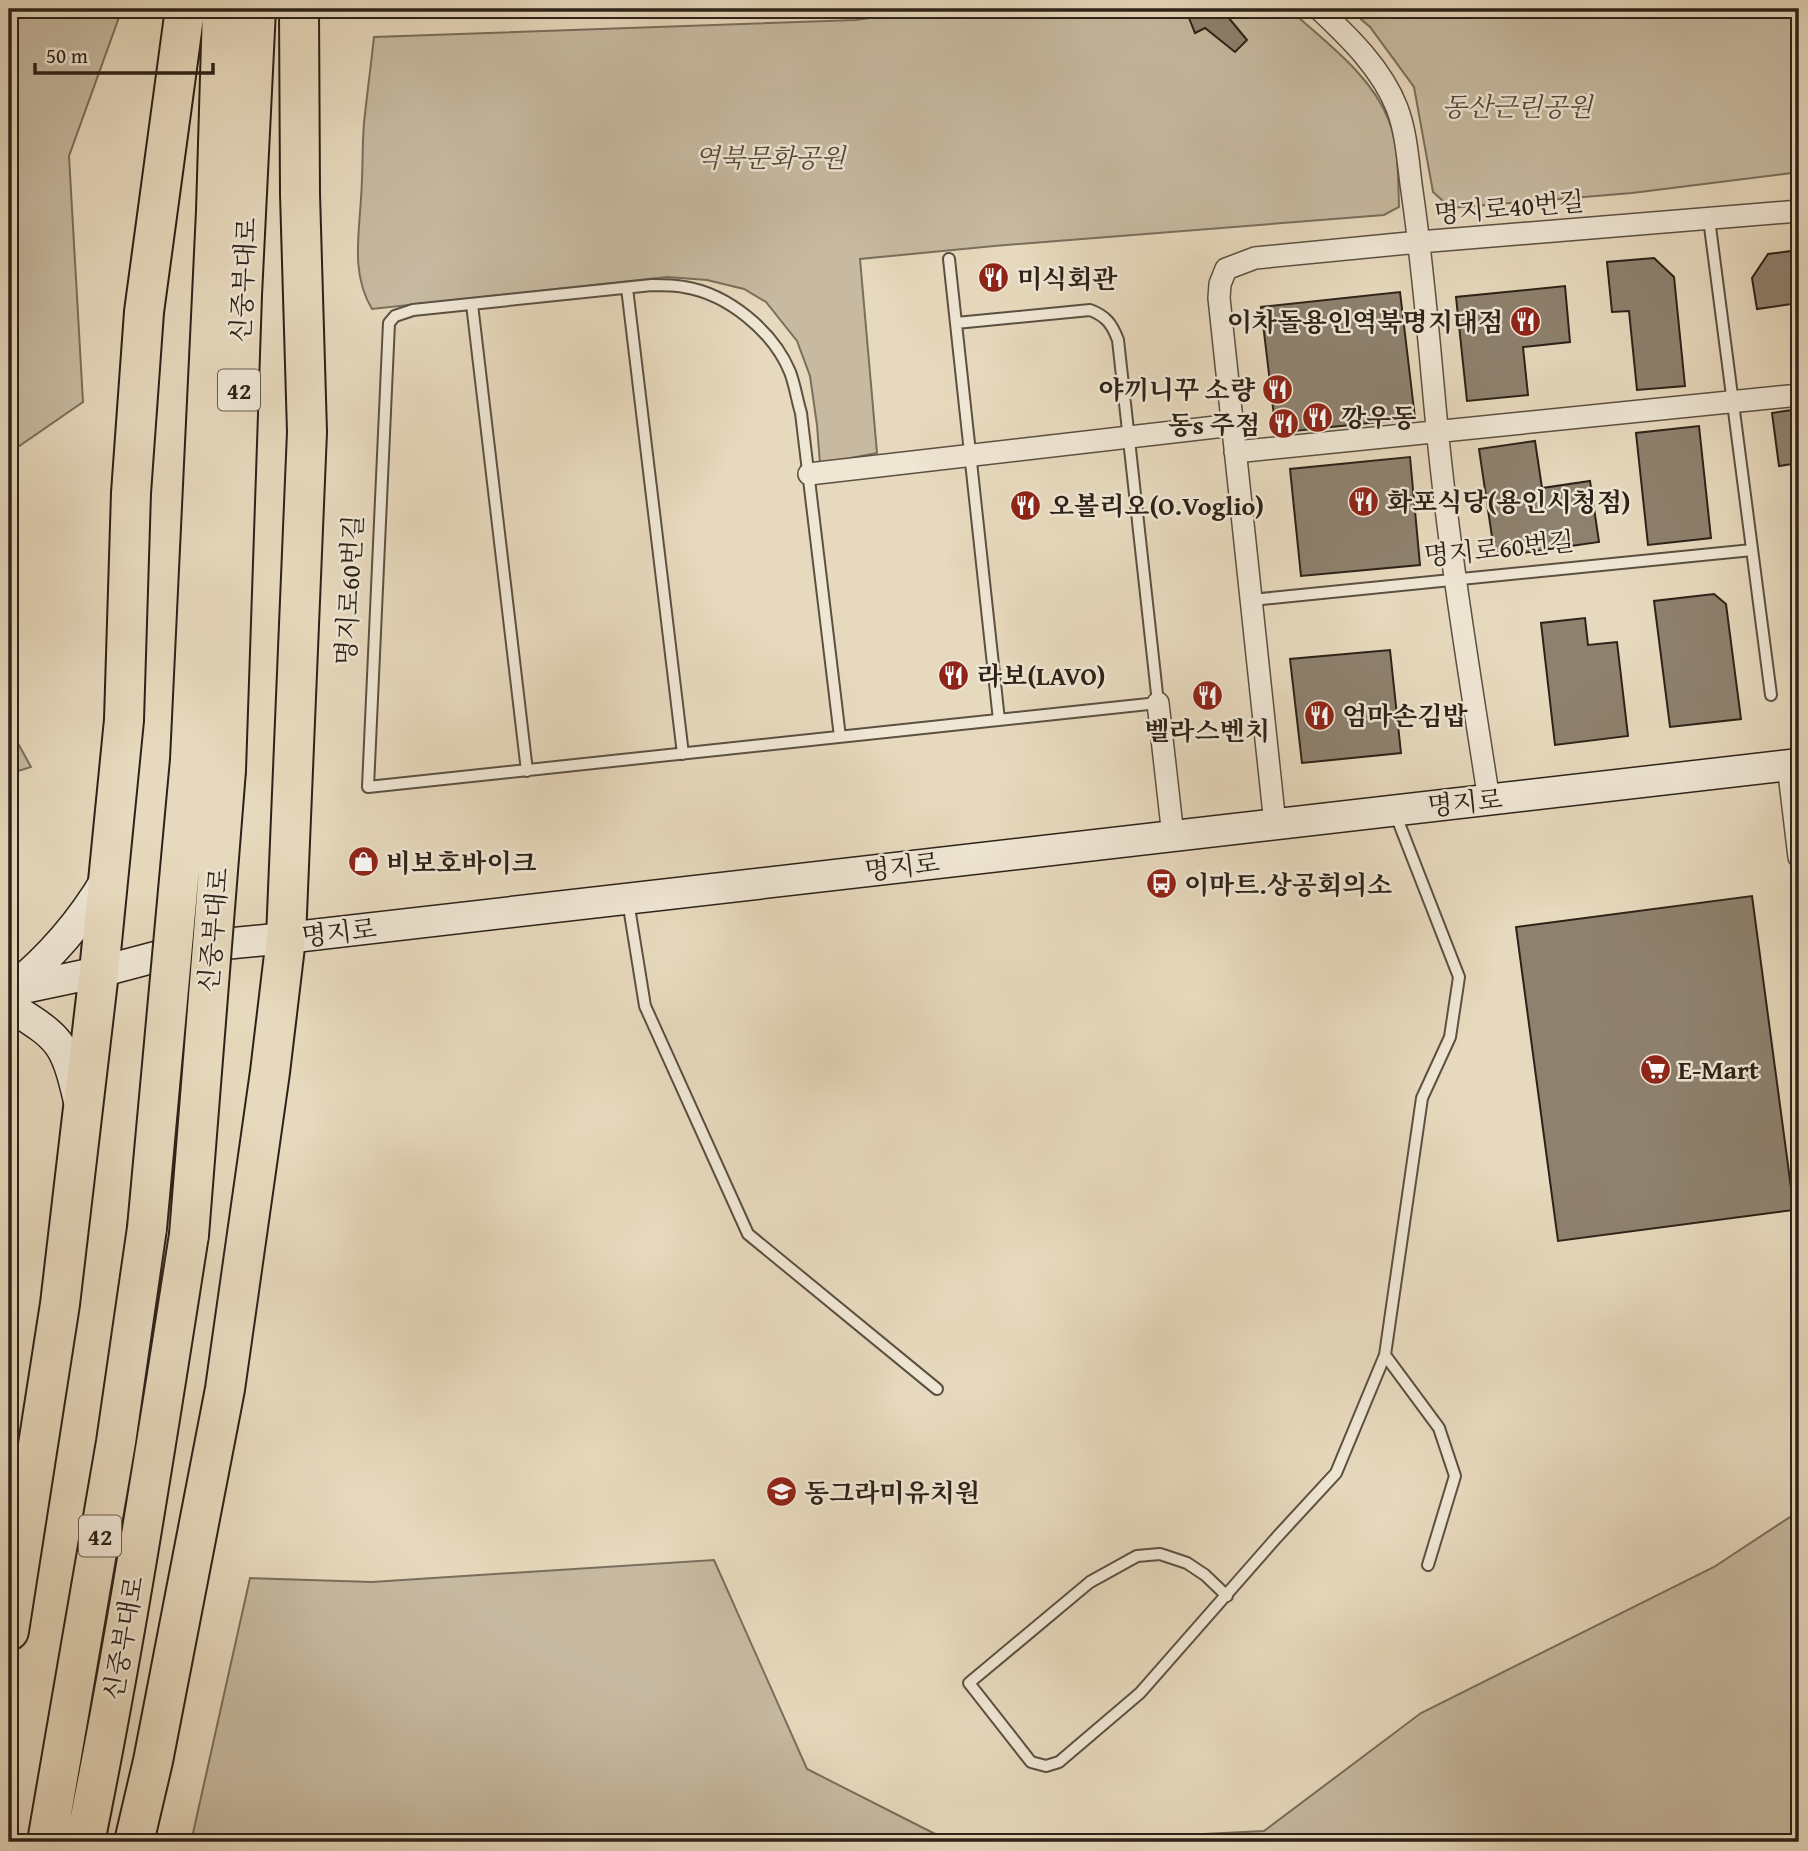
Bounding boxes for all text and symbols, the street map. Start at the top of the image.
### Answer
scale bar [35,32,214,76]
text: 50 m [46,40,88,71]
park label: 동산근린공원 [1442,87,1594,126]
park label: 역북문화공원 [695,138,847,177]
street label: 명지로40번길 [1432,181,1586,233]
street label: 신중부대로 [220,216,266,344]
place label: 미식회관 [1017,259,1118,298]
restaurant icon: 미식회관 [977,261,1011,295]
place label: 이차돌용인역북명지대점 [1227,302,1503,341]
restaurant icon: 이차돌용인역북명지대점 [1509,304,1543,338]
road number: 42 [218,370,260,410]
place label: 야끼니꾸 소량 [1099,370,1256,409]
restaurant icon: 야끼니꾸 소량 [1261,372,1295,406]
place label: 깡우동 [1341,398,1416,437]
restaurant icon: 깡우동 [1301,400,1335,434]
place label: 동s 주점 [1168,405,1260,444]
restaurant icon: 동s 주점 [1266,407,1300,441]
place label: 화포식당(용인시청점) [1387,482,1631,521]
restaurant icon: 화포식당(용인시청점) [1347,484,1381,518]
place label: 오볼리오(O.Voglio) [1049,486,1264,525]
restaurant icon: 오볼리오(O.Voglio) [1009,488,1043,522]
street label: 명지로60번길 [326,514,372,666]
street label: 명지로60번길 [1422,521,1576,575]
place label: 라보(LAVO) [977,656,1106,695]
restaurant icon: 라보(LAVO) [937,658,971,692]
restaurant icon: 벨라스벤치 [1190,678,1224,712]
place label: 엄마손김밥 [1342,696,1468,735]
restaurant icon: 엄마손김밥 [1302,698,1336,732]
place label: 벨라스벤치 [1144,711,1270,750]
street label: 명지로 [1425,779,1505,825]
street label: 명지로 [862,842,942,890]
place label: 비보호바이크 [386,843,537,882]
shop icon: 비보호바이크 [346,845,380,879]
place label: 이마트.상공회의소 [1184,865,1392,904]
street label: 신중부대로 [188,866,238,994]
bus stop icon: 이마트.상공회의소 [1144,867,1178,901]
street label: 명지로 [299,908,379,956]
place label: E-Mart [1678,1050,1759,1089]
supermarket icon: E-Mart [1638,1052,1672,1086]
place label: 동그라미유치원 [804,1473,980,1512]
school or university icon: 동그라미유치원 [764,1475,798,1509]
road number: 42 [79,1516,121,1556]
street label: 신중부대로 [93,1573,153,1703]

